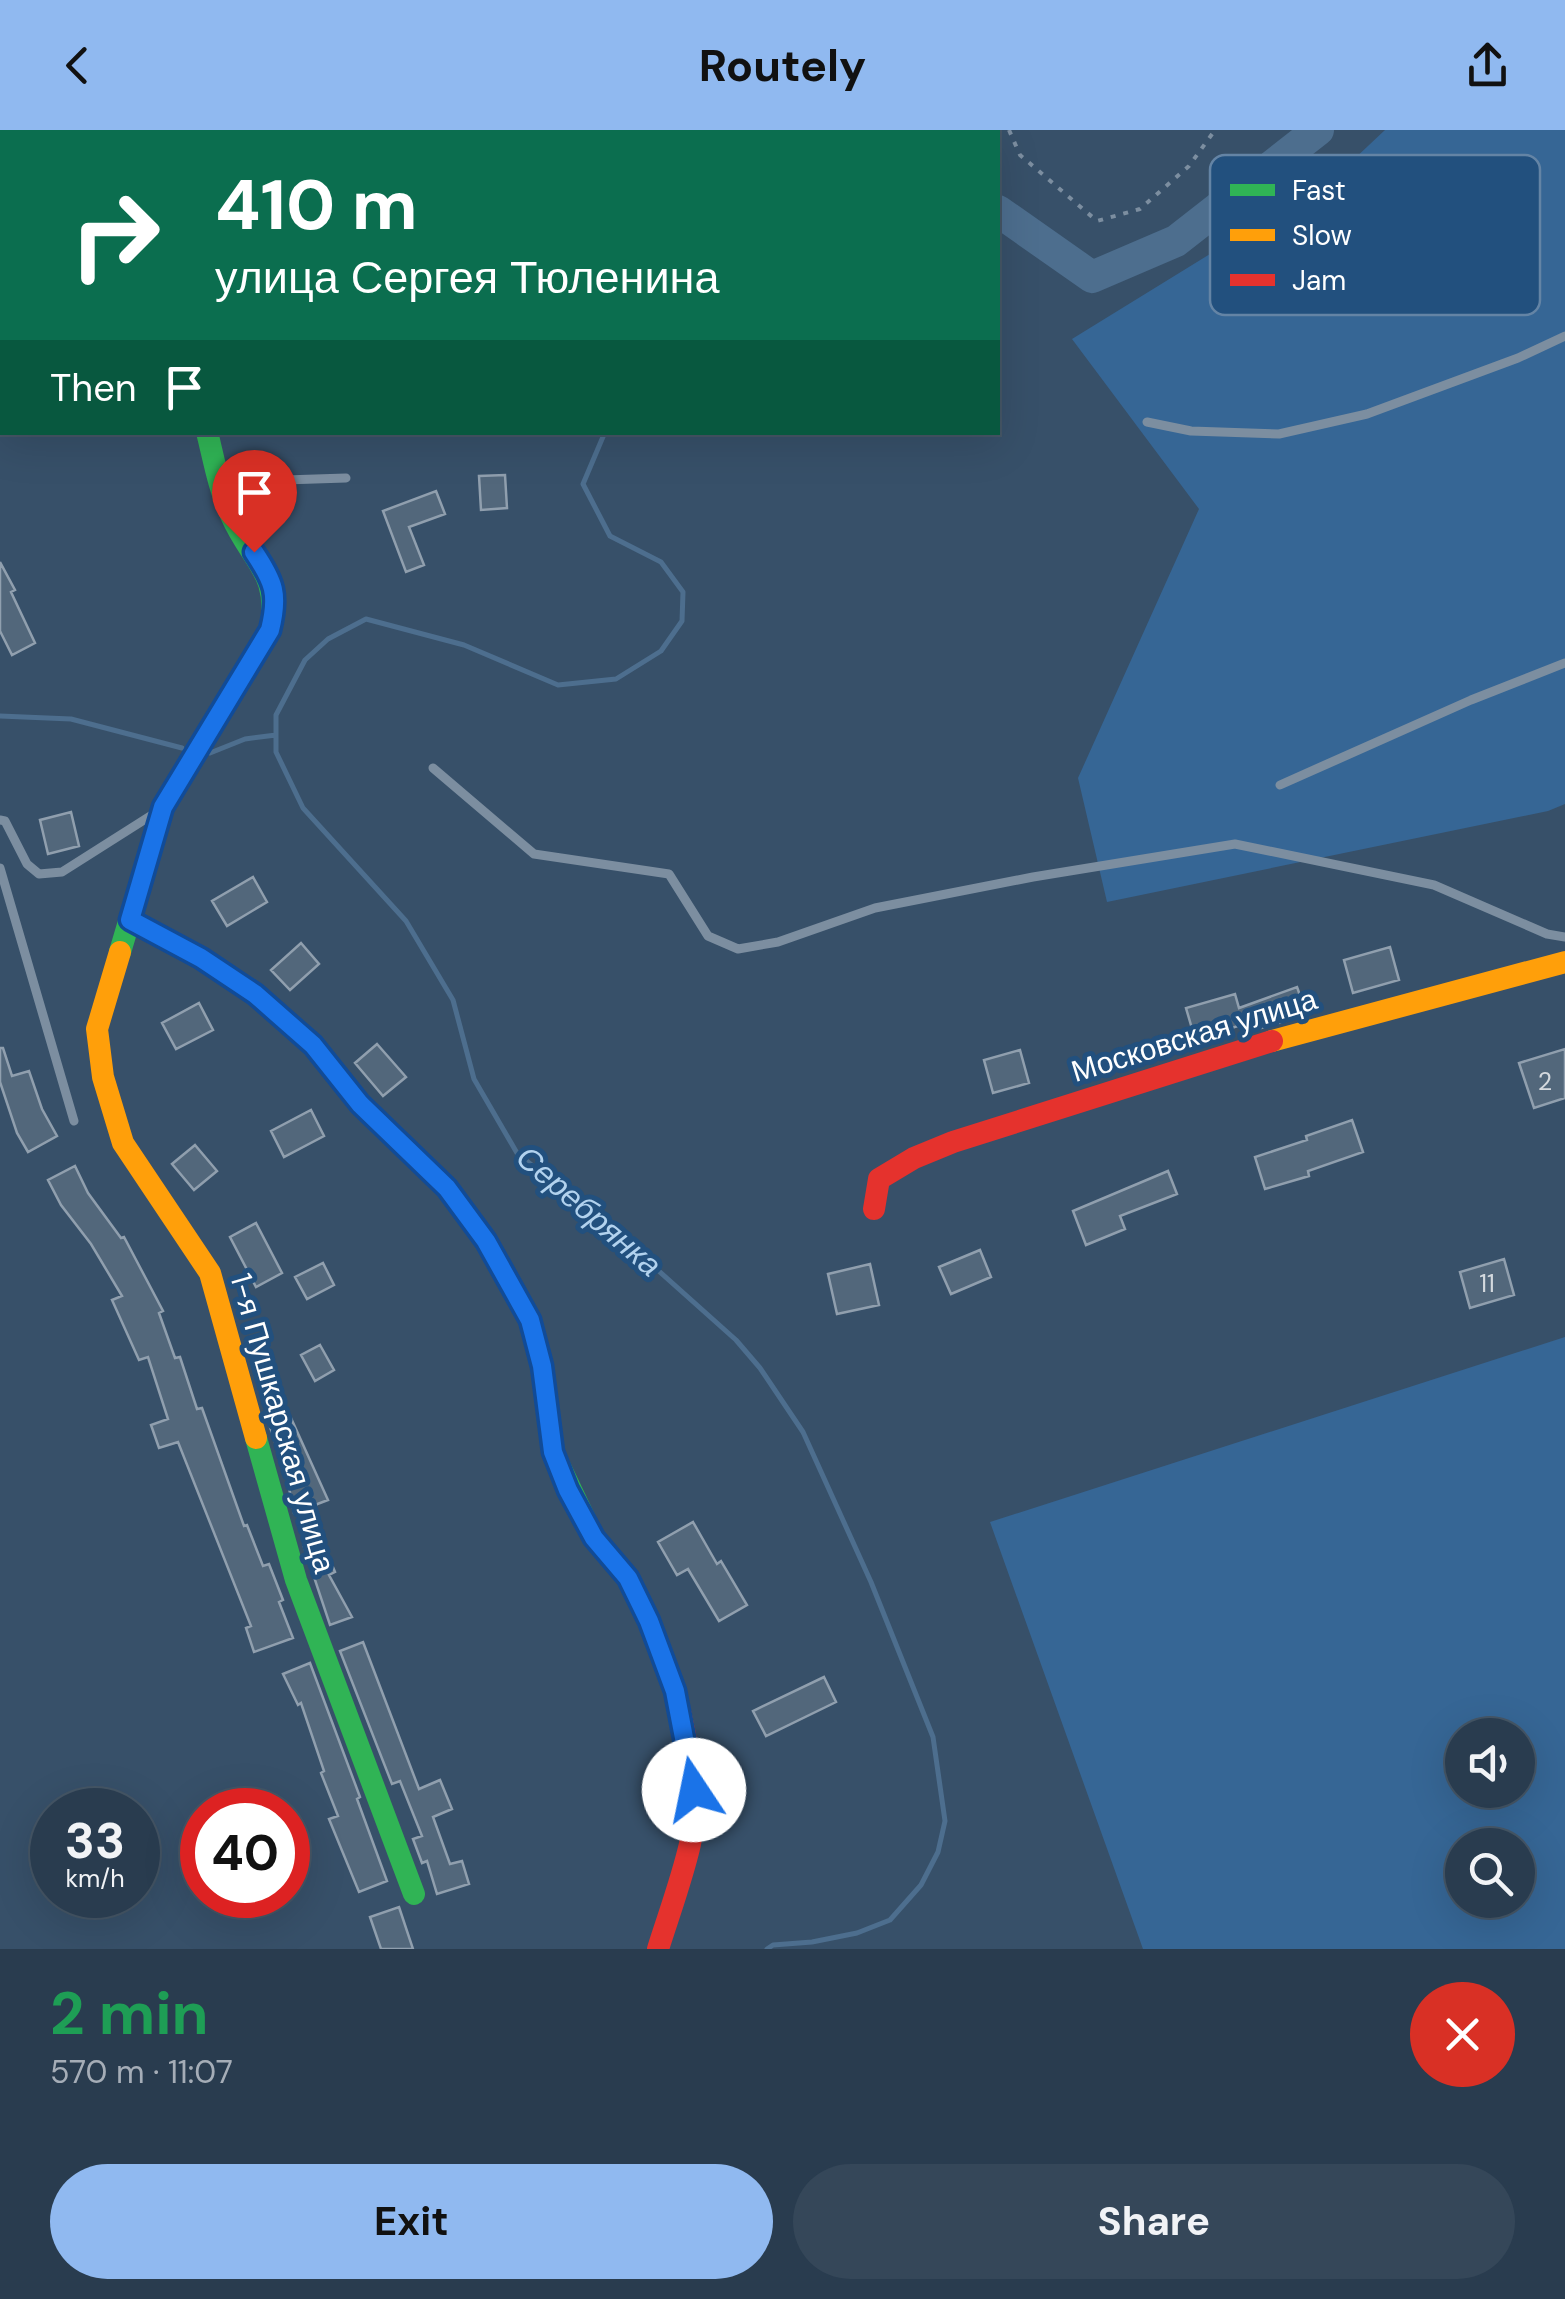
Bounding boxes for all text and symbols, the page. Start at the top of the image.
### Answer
text: Routely [699,36,866,95]
icon: back [50,38,105,93]
icon: share [1460,38,1515,93]
legend [1210,155,1540,315]
text: 410 m [215,160,418,251]
icon: right [50,170,180,300]
text: Fast [1292,172,1346,209]
text: Slow [1292,217,1352,254]
text: улица Сергея Тюленина [215,248,719,307]
text: Jam [1292,262,1346,299]
icon: arrive [157,360,212,415]
text: Then [50,363,137,413]
pin [212,450,297,553]
icon: arrive [227,465,282,520]
street label: Московская улица [1066,979,1322,1091]
house number: 2 [1538,1065,1552,1098]
water label: Серебрянка [507,1136,671,1286]
house number: 11 [1479,1267,1495,1300]
street label: 1-я Пушкарская улица [222,1269,345,1578]
map controls [1445,1718,1535,1918]
button: sound [1445,1718,1535,1808]
position arrow [642,1738,746,1842]
speed limit sign: 40 [180,1788,310,1918]
text: 33 [65,1808,125,1874]
button: search [1445,1828,1535,1918]
text: km/h [65,1862,125,1895]
text: 2 min [50,1974,209,2053]
button: close [1410,1982,1515,2087]
text: 570 m · 11:07 [50,2051,233,2093]
button: Exit [50,2164,773,2279]
button: Share [793,2164,1515,2279]

